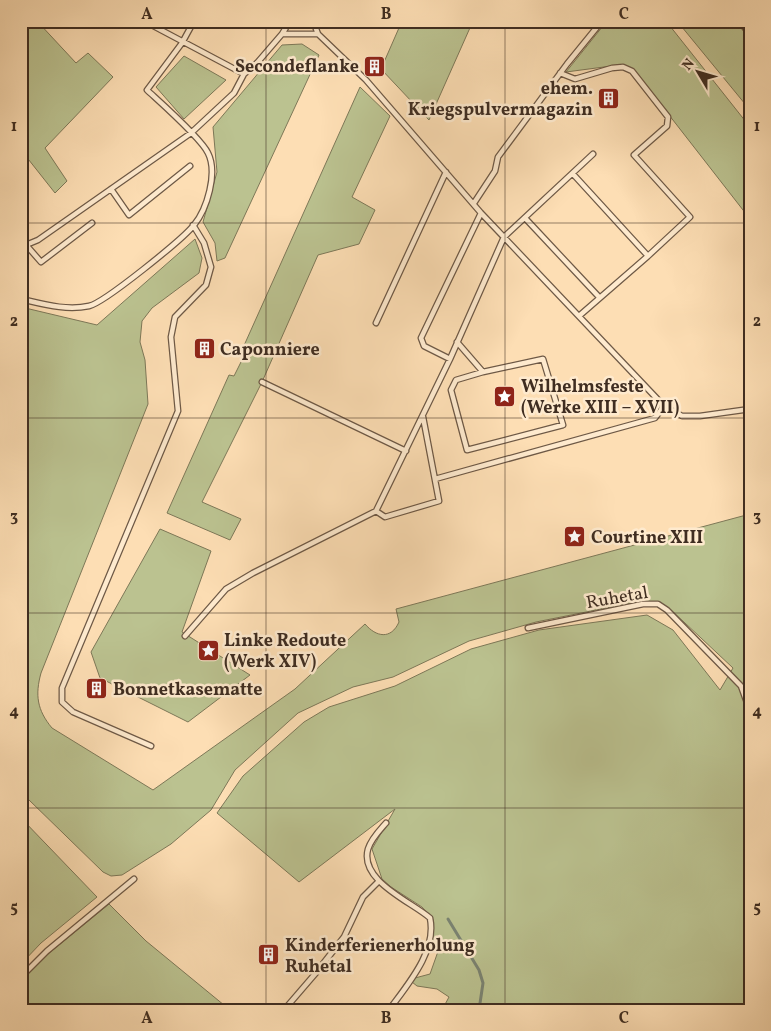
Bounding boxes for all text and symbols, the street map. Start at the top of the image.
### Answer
text: A [141,4,153,26]
text: B [381,4,392,26]
text: C [619,4,629,26]
north arrow [674,48,724,98]
building icon: Secondeflanke [363,54,387,78]
place label: Secondeflanke [235,55,359,80]
text: N [678,55,700,75]
place label: ehem. Kriegspulvermagazin [408,77,593,123]
building icon: ehem. Kriegspulvermagazin [597,86,621,110]
text: 1 [11,116,17,138]
text: 1 [754,116,760,138]
text: 2 [10,311,18,333]
text: 2 [753,311,761,333]
building icon: Caponniere [192,337,216,361]
place label: Caponniere [220,338,320,363]
place label: Wilhelmsfeste (Werke XIII – XVII) [521,375,679,421]
place icon: Wilhelmsfeste (Werke XIII – XVII) [493,384,517,408]
text: 3 [10,506,18,528]
text: 3 [753,506,761,528]
place icon: Courtine XIII [563,525,587,549]
place label: Courtine XIII [591,526,703,551]
street label: Ruhetal [584,581,650,616]
place label: Linke Redoute (Werk XIV) [224,629,346,675]
place icon: Linke Redoute (Werk XIV) [196,638,220,662]
building icon: Bonnetkasematte [85,677,109,701]
place label: Bonnetkasematte [113,678,263,703]
text: 4 [9,701,19,723]
text: 4 [752,701,762,723]
text: 5 [10,897,18,919]
text: 5 [753,897,761,919]
place label: Kinderferienerholung Ruhetal [285,934,475,980]
building icon: Kinderferienerholung Ruhetal [257,943,281,967]
text: A [141,1008,153,1030]
text: B [381,1008,392,1030]
text: C [619,1008,629,1030]

